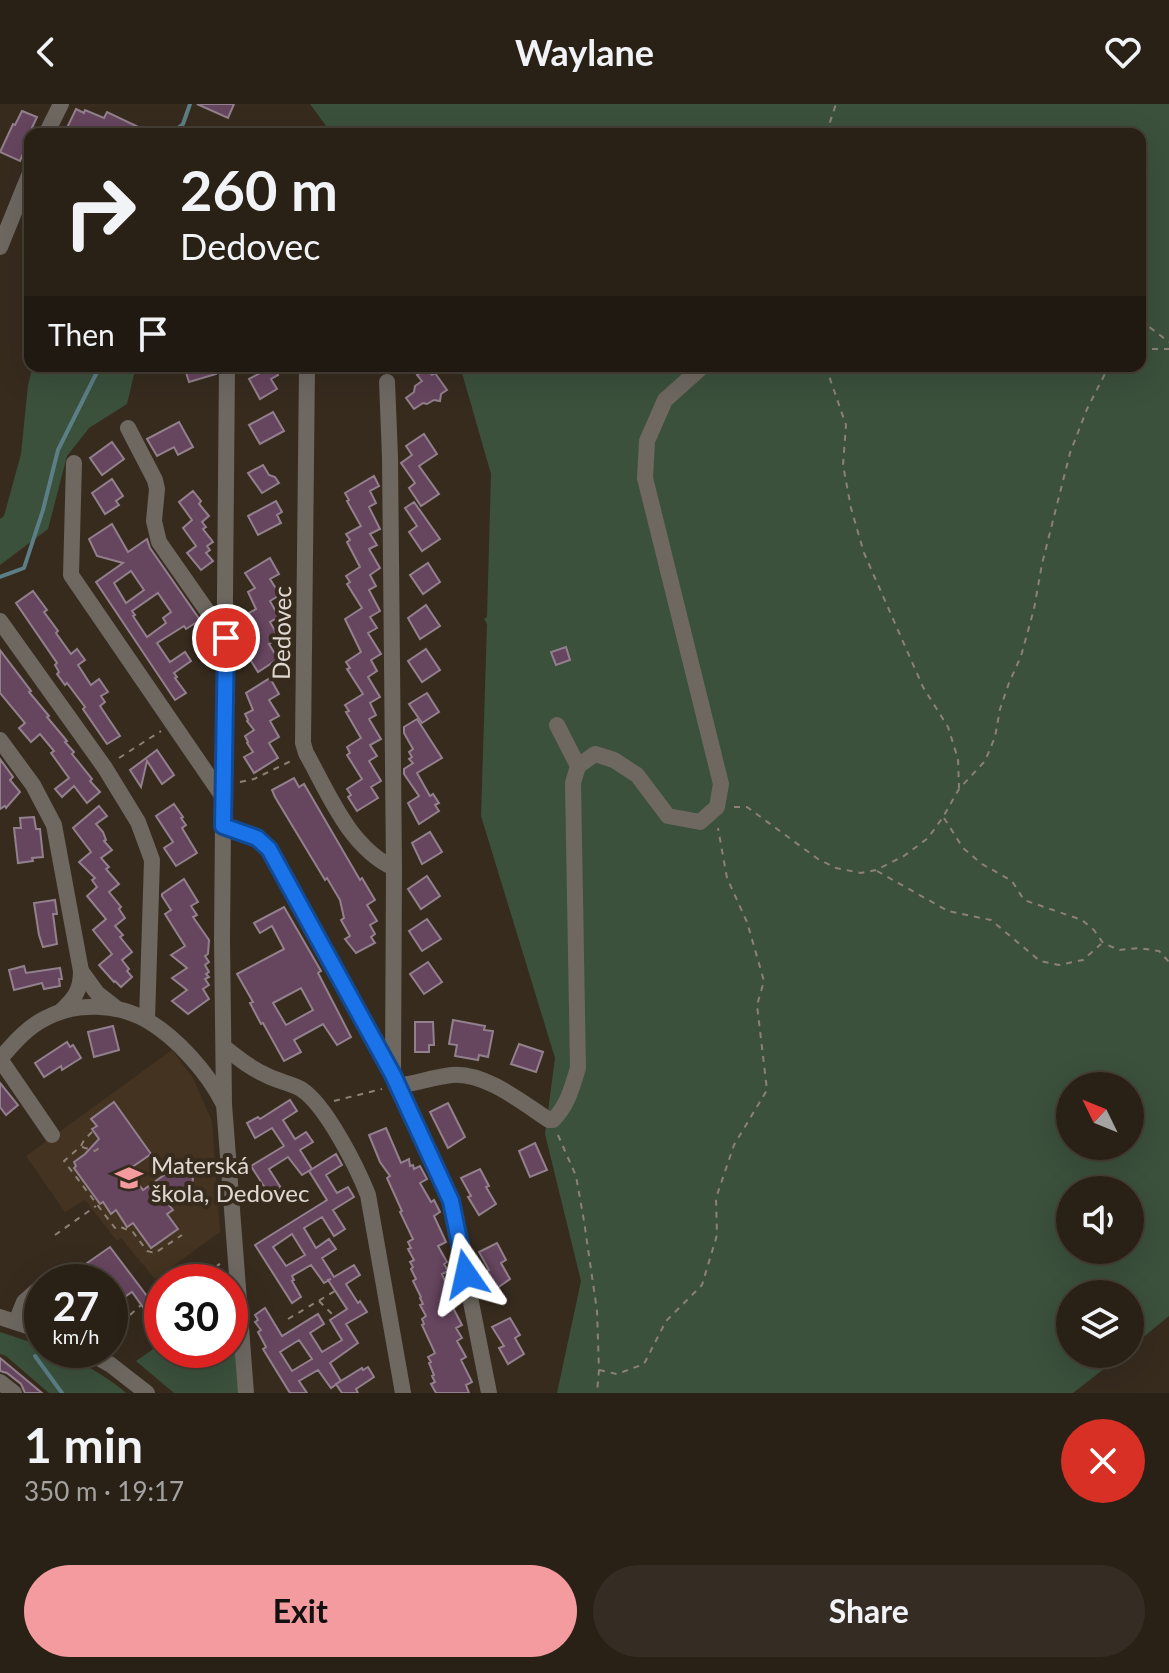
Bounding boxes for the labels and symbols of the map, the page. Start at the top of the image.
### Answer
street label: Dedovec [266,586,296,680]
pin [192,604,260,672]
north arrow [1056,1072,1144,1160]
place label: Materská škola, Dedovec [151,1150,309,1207]
school or university icon: Materská škola, Dedovec [114,1163,144,1193]
position arrow [424,1232,508,1316]
speed limit sign: 30 [144,1264,248,1368]

